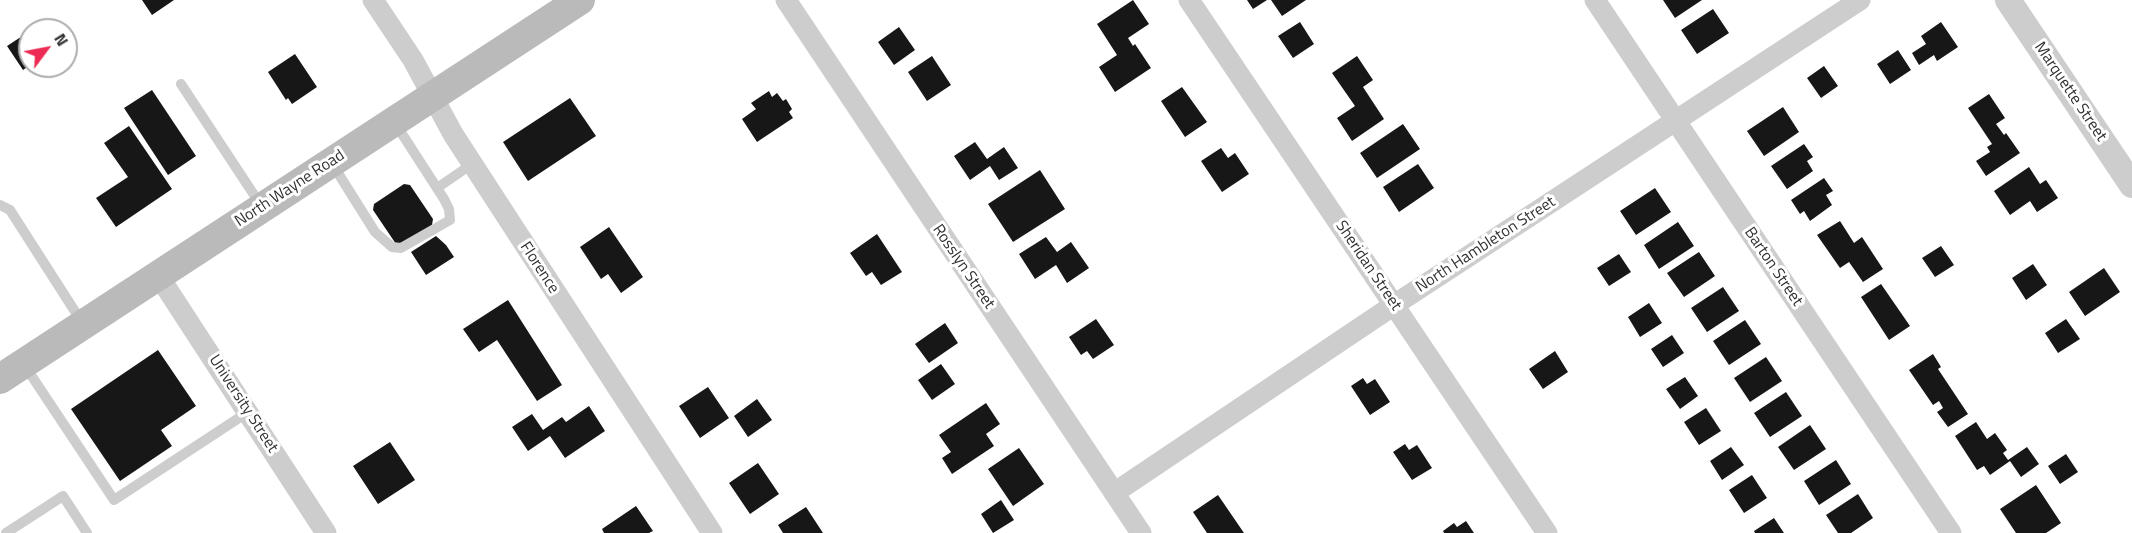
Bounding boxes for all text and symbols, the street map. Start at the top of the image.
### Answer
north arrow [18,18,78,78]
text: N [48,28,75,51]
street label: Marquette Street [2030,39,2110,145]
street label: North Wayne Road [232,146,348,232]
street label: North Hambleton Street [1413,193,1559,297]
street label: Sheridan Street [1331,217,1405,315]
street label: Rosslyn Street [928,221,998,313]
street label: Barton Street [1740,224,1806,310]
street label: Florence [515,239,563,297]
street label: University Street [204,352,282,456]

